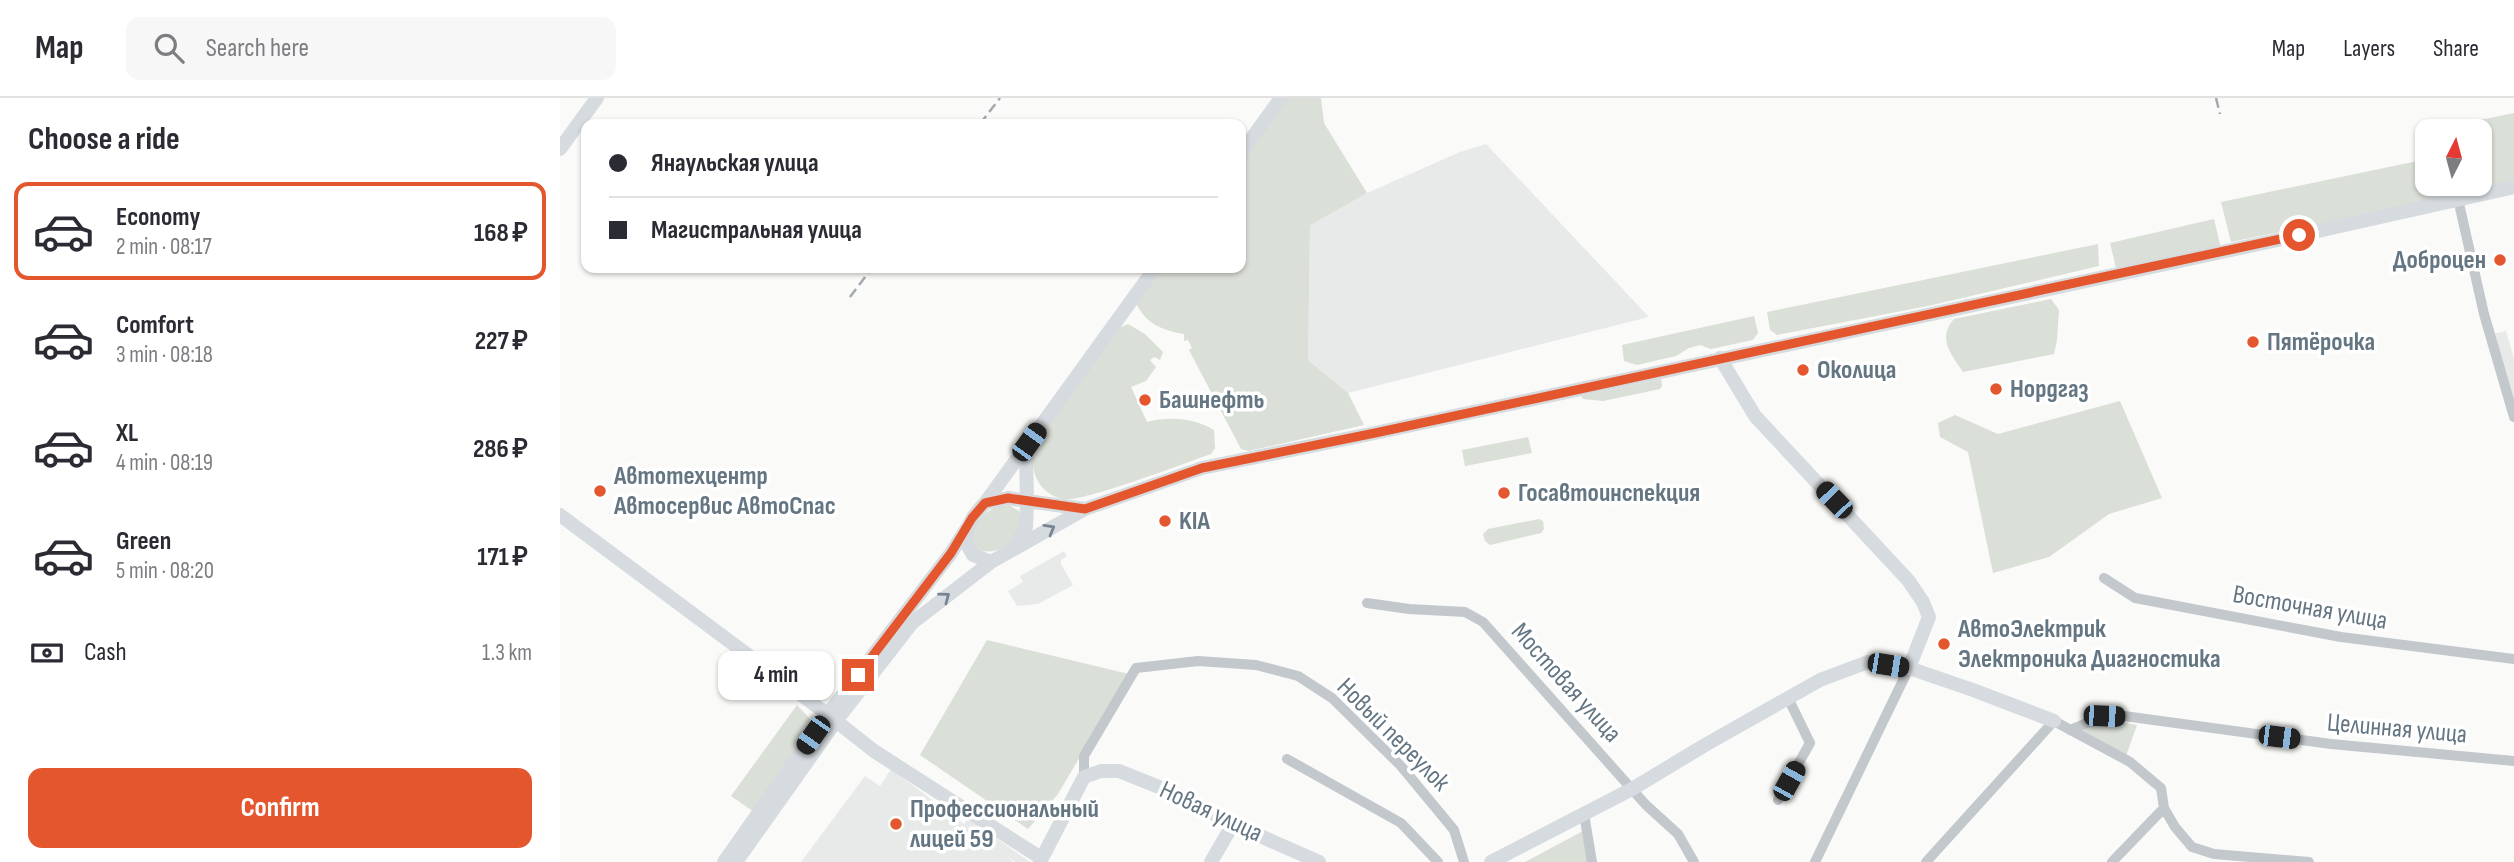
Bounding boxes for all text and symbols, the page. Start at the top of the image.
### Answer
search box [126,17,616,80]
text: Map [35,28,84,68]
icon: search [150,29,188,67]
text: Search here [206,33,309,64]
text: Map [2272,34,2305,63]
text: Layers [2343,34,2395,63]
text: Share [2433,34,2479,63]
north arrow [2415,119,2492,196]
map controls [2415,119,2492,196]
text: Choose a ride [28,120,180,159]
text: Янаульская улица [651,148,819,179]
icon: car [32,200,95,263]
text: Economy [116,202,200,233]
text: Магистральная улица [651,215,862,246]
text: 168 ₽ [474,218,528,249]
route start [2283,219,2315,251]
text: 2 min · 08:17 [116,233,212,261]
place label: Доброцен [2393,245,2486,276]
marker: Доброцен [2492,252,2508,268]
icon: car [32,308,95,371]
text: Comfort [116,310,194,341]
text: 227 ₽ [475,326,528,357]
place label: Пятёрочка [2267,327,2375,358]
marker: Пятёрочка [2245,334,2261,350]
text: 3 min · 08:18 [116,341,213,369]
place label: Околица [1817,355,1897,386]
marker: Околица [1795,362,1811,378]
place label: Нордгаз [2010,374,2089,405]
marker: Нордгаз [1988,381,2004,397]
place label: Башнефть [1159,385,1265,416]
marker: Башнефть [1137,392,1153,408]
icon: car [32,416,95,479]
text: XL [116,418,138,449]
car [1009,419,1050,465]
text: 286 ₽ [473,434,528,465]
text: 4 min · 08:19 [116,449,213,477]
place label: Автотехцентр Автосервис АвтоСпас [613,461,836,522]
place label: Госавтоинспекция [1518,478,1700,509]
car [1812,478,1857,522]
marker: Автотехцентр Автосервис АвтоСпас [592,483,608,499]
marker: Госавтоинспекция [1496,485,1512,501]
place label: KIA [1179,506,1210,537]
marker: KIA [1157,513,1173,529]
icon: car [32,524,95,587]
one-way arrow [1043,524,1055,537]
text: Green [116,526,171,557]
text: 171 ₽ [477,542,528,573]
text: 5 min · 08:20 [116,557,214,585]
street label: Восточная улица [2230,579,2390,637]
one-way arrow [938,593,950,606]
place label: АвтоЭлектрик Электроника Диагностика [1957,614,2221,675]
street label: Мостовая улица [1504,617,1628,749]
icon: cash [28,634,66,672]
marker: АвтоЭлектрик Электроника Диагностика [1936,636,1952,652]
text: Cash [84,637,127,668]
text: 1.3 km [482,639,532,667]
callout: 4 min [718,650,834,700]
car [1866,651,1911,679]
route end [842,659,874,691]
text: 4 min [754,661,798,689]
street label: Новый переулок [1330,672,1456,798]
car [2083,705,2126,727]
street label: Целинная улица [2326,707,2468,751]
car [793,712,834,758]
car [2257,724,2302,750]
car [1770,758,1809,804]
button: Confirm [28,768,532,848]
street label: Новая улица [1155,775,1267,849]
place label: Профессиональный лицей 59 [910,794,1099,855]
marker: Профессиональный лицей 59 [888,816,904,832]

